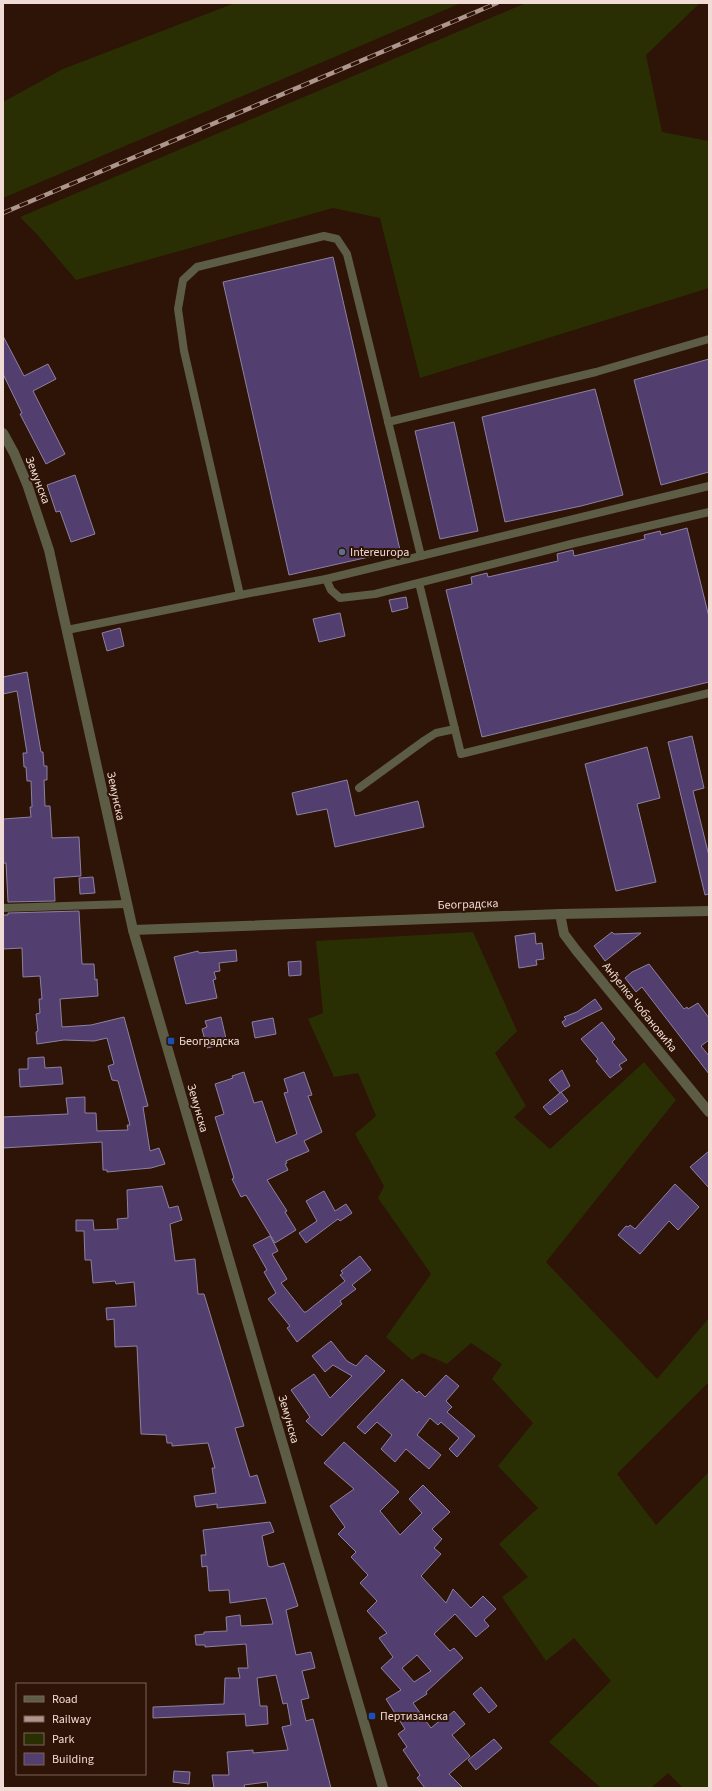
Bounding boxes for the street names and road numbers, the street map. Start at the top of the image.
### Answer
street label: Земунска [21,454,54,506]
street label: Земунска [102,770,129,822]
street label: Београдска [437,895,499,914]
street label: Анђелка Чобановића [598,959,681,1056]
street label: Земунска [182,1082,213,1134]
street label: Земунска [273,1393,304,1445]

